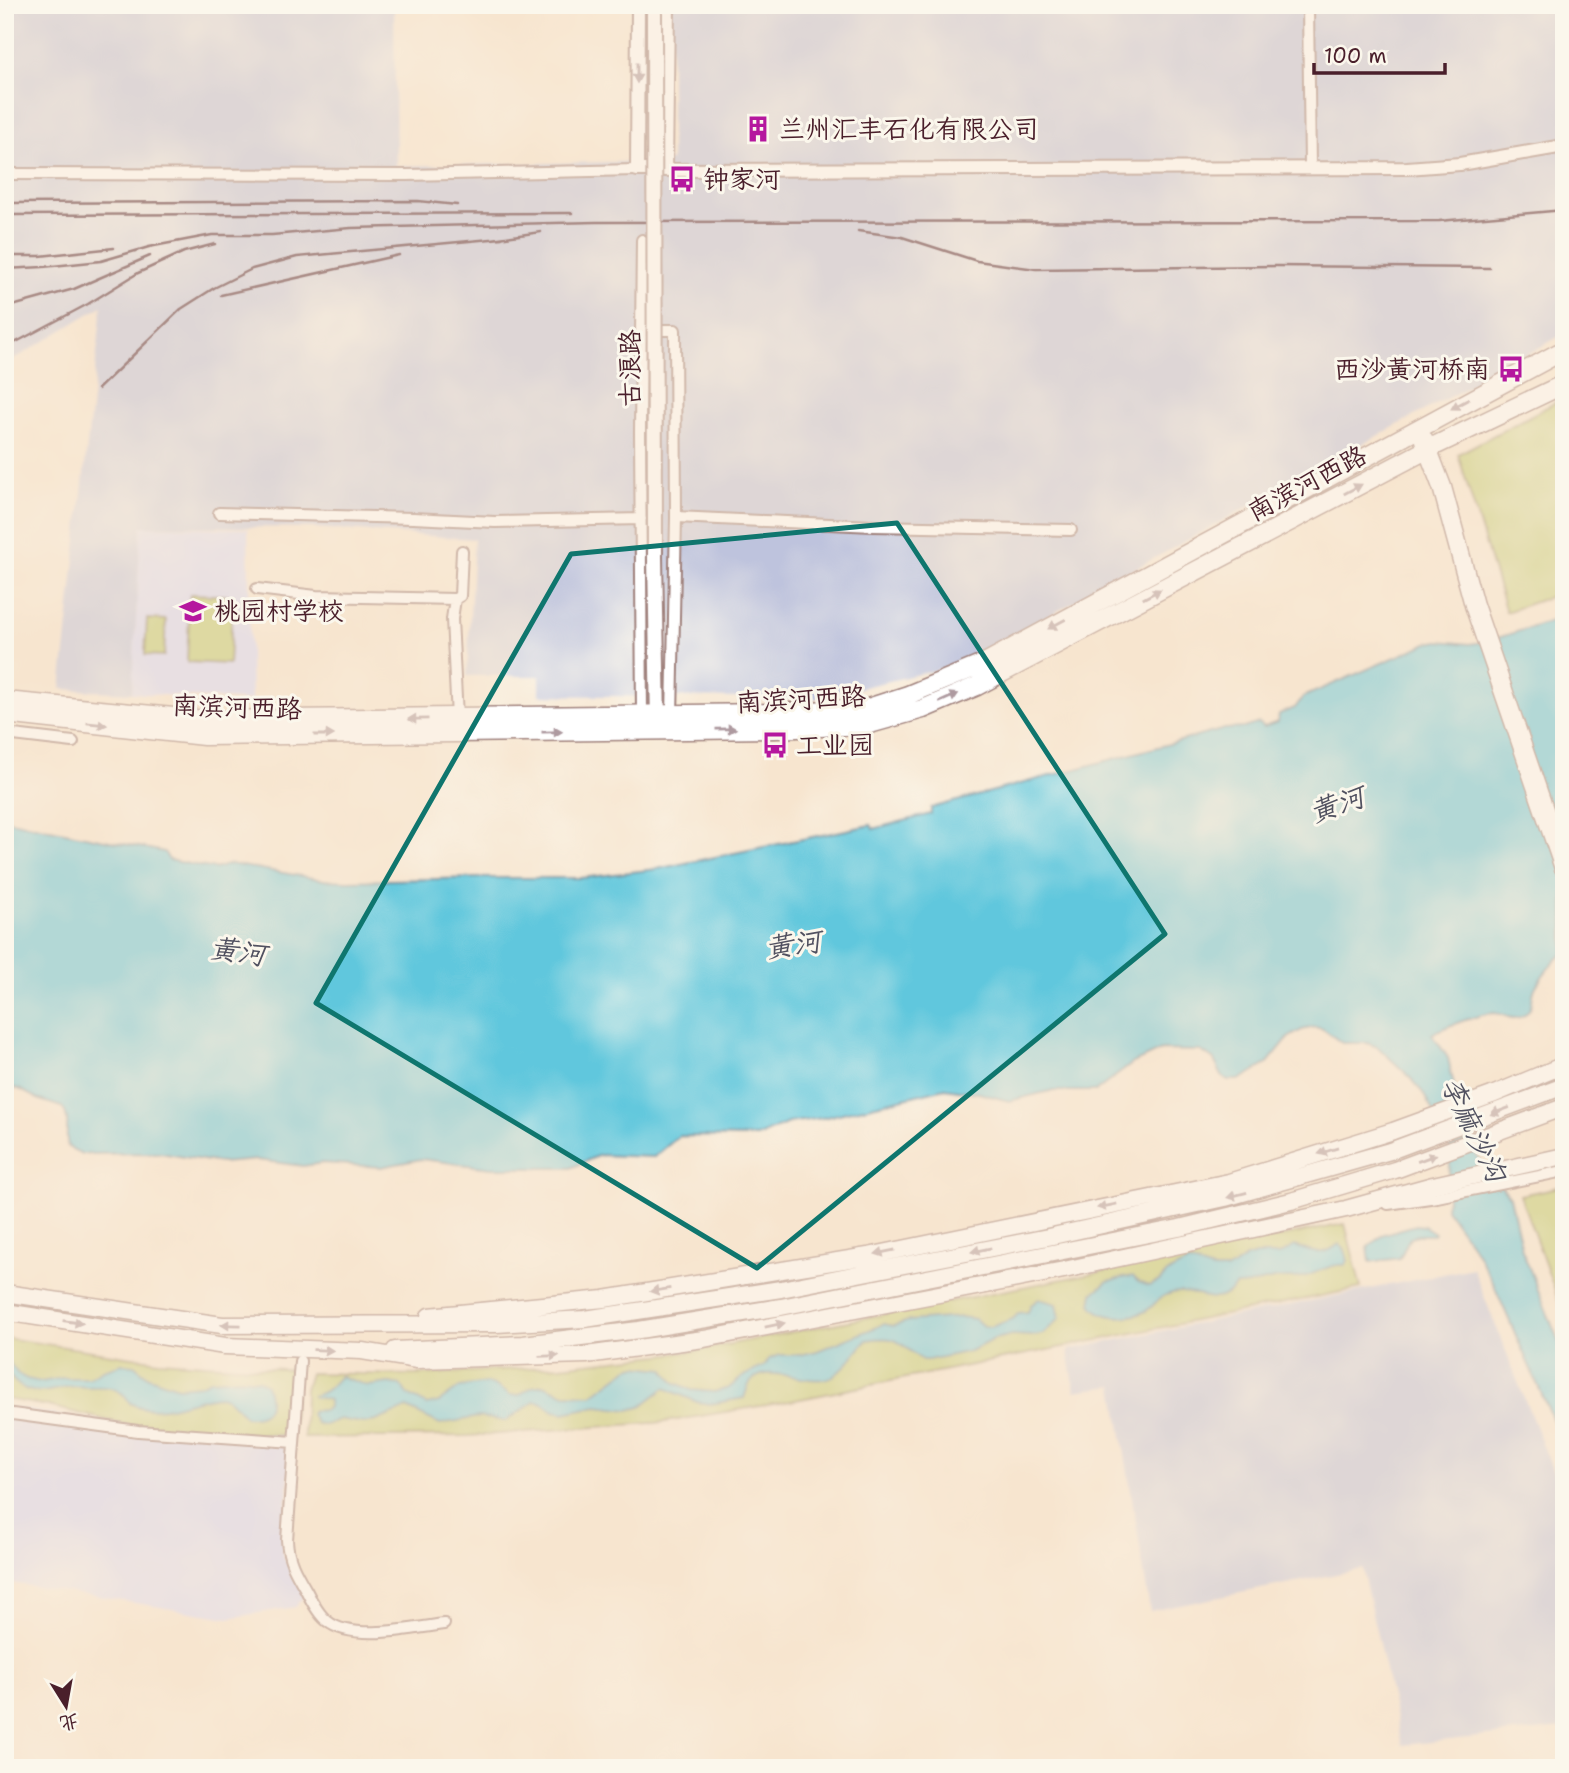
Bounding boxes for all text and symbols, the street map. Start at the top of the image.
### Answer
scale bar [1314,32,1445,76]
text: 100 m [1324,42,1387,70]
one-way arrow [631,63,643,85]
place label: 兰州汇丰石化有限公司 [779,111,1039,146]
building icon: 兰州汇丰石化有限公司 [743,114,773,144]
place label: 钟家河 [703,161,781,196]
bus stop icon: 钟家河 [667,164,697,194]
street label: 古浪路 [612,329,647,407]
place label: 西沙黄河桥南 [1334,351,1490,386]
bus stop icon: 西沙黄河桥南 [1496,354,1526,384]
one-way arrow [1450,399,1470,410]
street label: 南滨河西路 [1241,437,1372,529]
one-way arrow [1343,483,1363,494]
one-way arrow [1142,588,1161,600]
place label: 桃园村学校 [214,593,344,628]
school or university icon: 桃园村学校 [178,596,208,626]
one-way arrow [1047,618,1067,629]
street label: 南滨河西路 [735,678,867,719]
street label: 南滨河西路 [171,687,303,726]
one-way arrow [939,692,959,704]
one-way arrow [407,713,429,724]
one-way arrow [87,719,109,730]
one-way arrow [715,724,737,735]
one-way arrow [541,726,563,738]
place label: 工业园 [796,727,874,762]
one-way arrow [314,729,336,741]
bus stop icon: 工业园 [760,730,790,760]
water label: 黄河 [1304,776,1373,831]
water label: 黄河 [763,921,827,967]
water label: 黄河 [208,928,272,974]
water label: 李麻沙沟 [1432,1070,1516,1189]
one-way arrow [1490,1105,1511,1116]
one-way arrow [1317,1146,1338,1157]
one-way arrow [1416,1152,1437,1163]
one-way arrow [1226,1190,1248,1201]
one-way arrow [1096,1201,1118,1212]
one-way arrow [970,1245,992,1256]
one-way arrow [874,1247,896,1258]
one-way arrow [649,1285,671,1296]
one-way arrow [62,1317,84,1328]
one-way arrow [220,1319,242,1330]
one-way arrow [764,1320,786,1331]
one-way arrow [312,1344,334,1355]
one-way arrow [539,1350,561,1361]
north arrow [32,1672,102,1742]
text: 北 [57,1708,81,1736]

